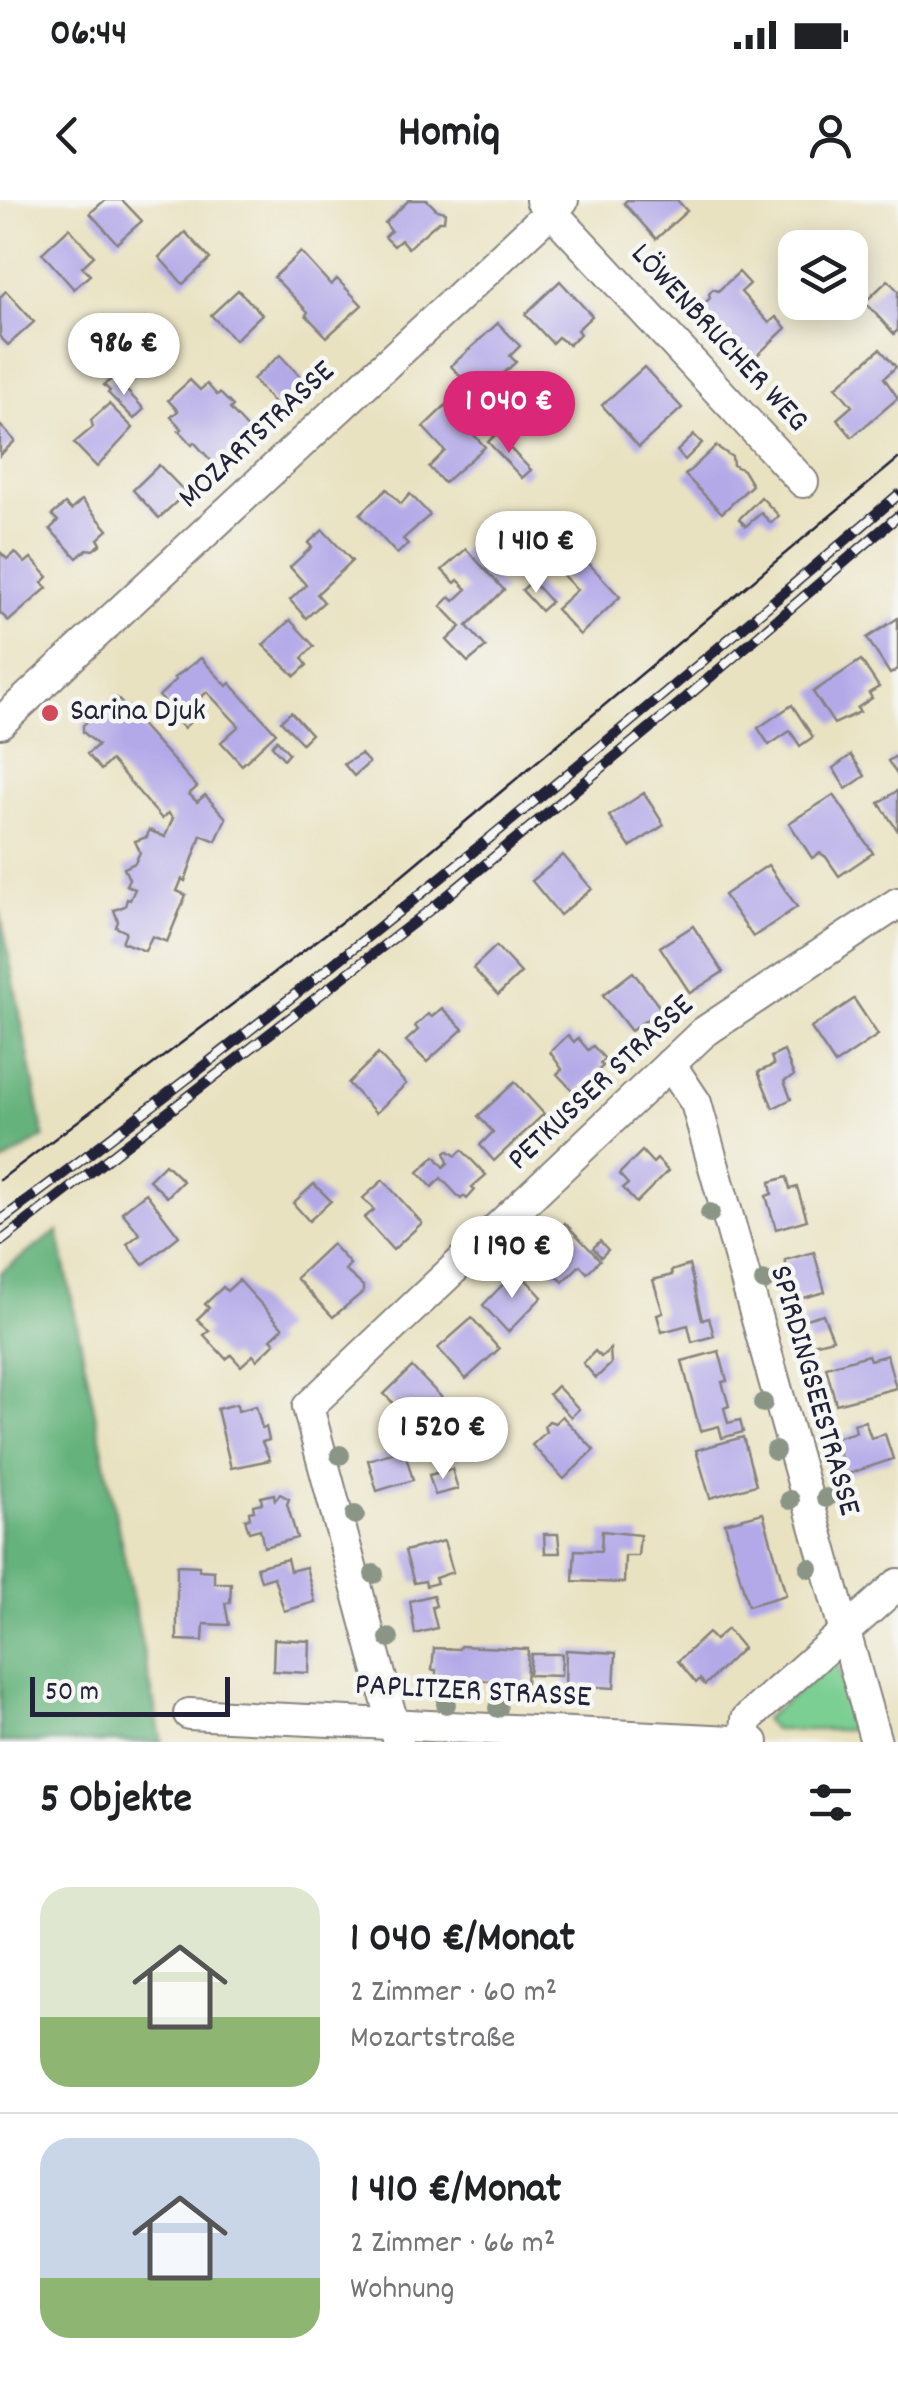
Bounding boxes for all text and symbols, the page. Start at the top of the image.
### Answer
text: 06:44 [50,8,127,63]
text: Homiq [398,103,500,167]
icon: back [40,108,95,163]
icon: person [803,108,858,163]
map controls [778,230,868,320]
button: layers [778,230,868,320]
street label: LÖWENBRUCHER WEG [618,234,818,444]
pin: 986 € [54,313,194,398]
text: 986 € [90,322,158,368]
street label: MOZARTSTRASSE [169,351,347,521]
pin: 1 040 € [417,371,601,456]
text: 1 040 € [465,380,553,426]
pin: 1 410 € [444,511,628,596]
text: 1 410 € [497,520,575,566]
place label: Sarina Djuk [70,690,206,736]
marker: Sarina Djuk [39,702,61,724]
street label: PETKUSSER STRASSE [498,985,706,1183]
pin: 1 190 € [420,1216,604,1301]
text: 1 190 € [473,1225,551,1271]
street label: SPIRDINGSEESTRASSE [755,1260,871,1522]
pin: 1 520 € [351,1397,535,1482]
text: 1 520 € [400,1406,486,1452]
street label: PAPLITZER STRASSE [354,1664,593,1722]
scale bar [30,1672,230,1716]
text: 50 m [45,1674,99,1714]
text: 5 Objekte [40,1772,192,1832]
icon: filters [803,1775,858,1830]
text: 1 040 €/Monat [350,1911,575,1971]
icon: home [120,1927,240,2047]
text: 2 Zimmer · 60 m² [350,1971,557,2017]
text: Mozartstraße [350,2017,515,2063]
text: 1 410 €/Monat [350,2162,561,2222]
icon: home [120,2178,240,2298]
text: 2 Zimmer · 66 m² [350,2222,556,2268]
text: Wohnung [350,2268,455,2314]

